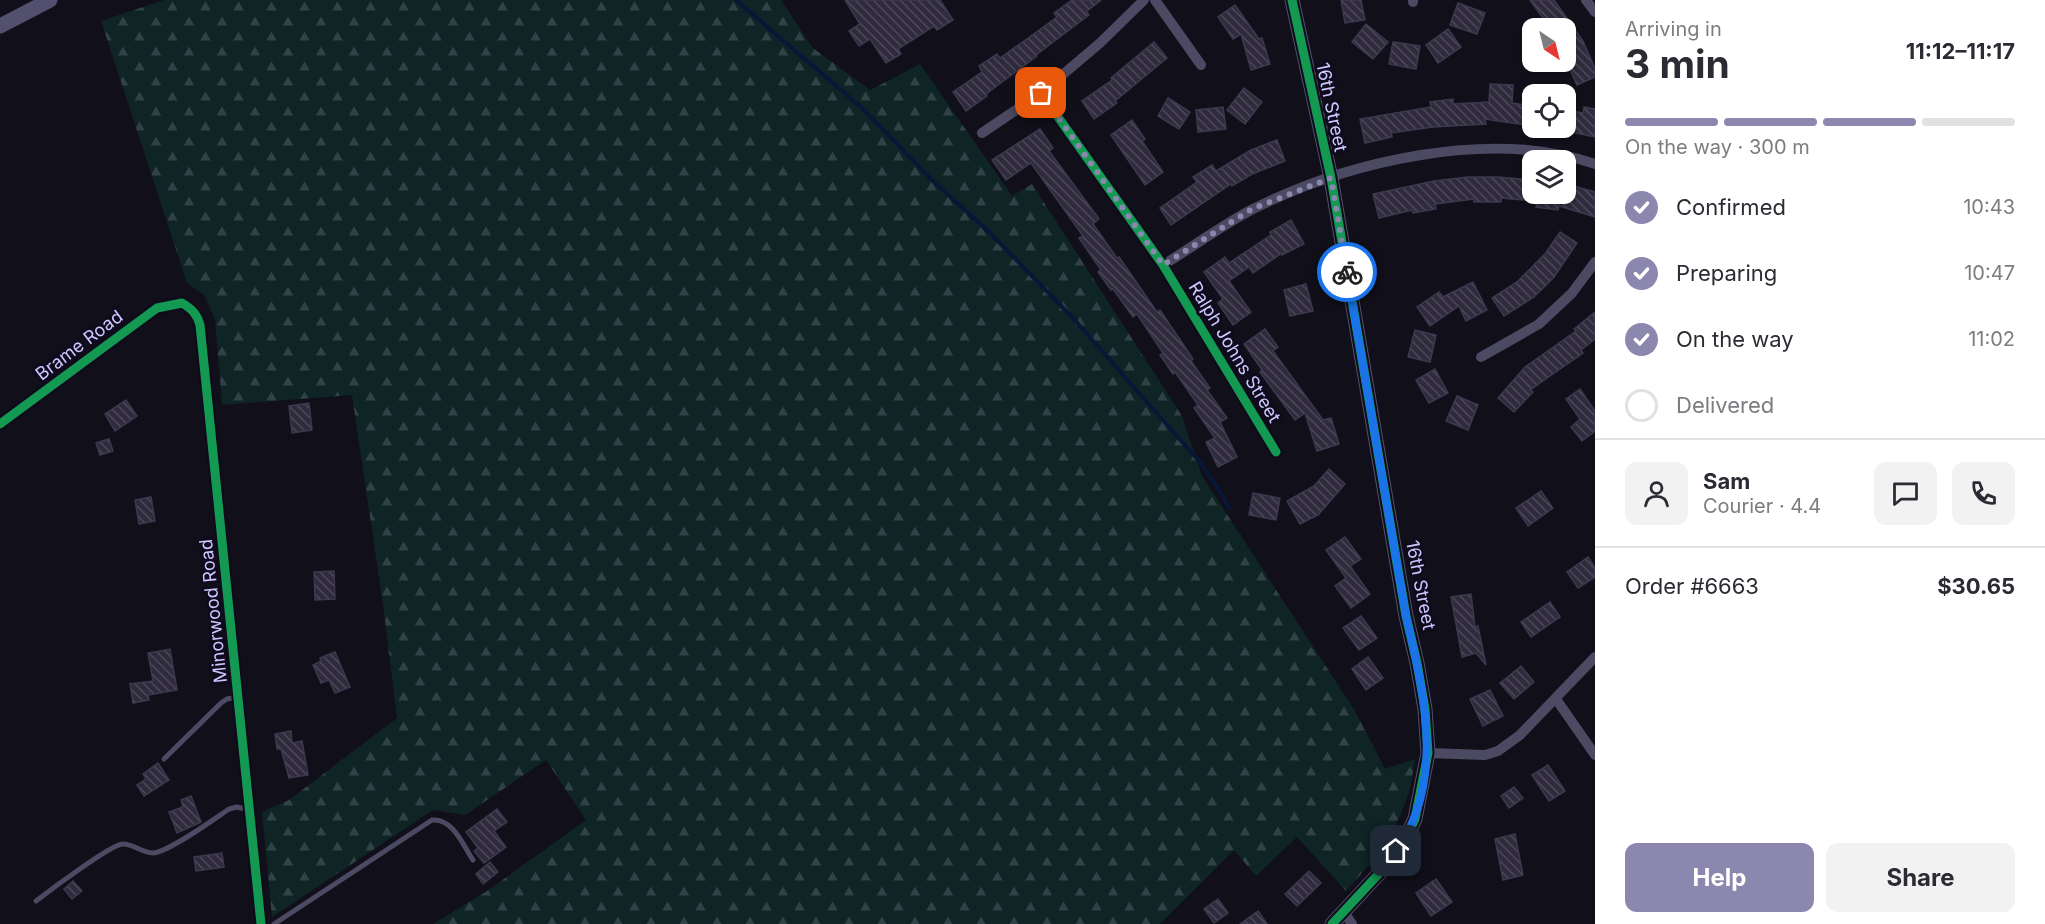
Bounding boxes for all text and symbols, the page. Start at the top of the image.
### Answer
text: Arriving in [1625,17,1722,41]
north arrow [1522,18,1576,72]
map controls [1522,18,1576,204]
text: 11:12–11:17 [1906,38,2015,64]
text: 3 min [1625,40,1730,87]
street label: 16th Street [1312,60,1352,154]
pin [1015,67,1066,118]
icon: bag [1024,76,1057,109]
button: locate [1522,84,1576,138]
text: On the way · 300 m [1625,135,1810,159]
button: layers [1522,150,1576,204]
icon: check [1625,191,1658,224]
text: Confirmed [1676,194,1786,220]
text: 10:43 [1963,195,2015,219]
courier [1317,242,1377,302]
icon: bike [1331,256,1364,289]
icon: check [1625,257,1658,290]
text: Preparing [1676,260,1777,286]
text: 10:47 [1964,261,2015,285]
street label: Ralph Johns Street [1185,278,1285,426]
street label: Brame Road [31,305,127,385]
icon: check [1625,323,1658,356]
text: On the way [1676,326,1794,352]
text: 11:02 [1968,327,2015,351]
text: Delivered [1676,392,1774,418]
button: person [1625,462,1688,525]
button: chat [1874,462,1937,525]
button: phone [1952,462,2015,525]
text: Sam [1703,468,1750,494]
text: Courier · 4.4 [1703,494,1821,518]
street label: Minorwood Road [195,538,231,684]
street label: 16th Street [1402,538,1440,632]
text: Order #6663 [1625,573,1759,599]
text: $30.65 [1937,573,2015,599]
pin [1370,825,1421,876]
icon: home [1379,834,1412,867]
button: Help [1625,843,1814,912]
button: Share [1826,843,2015,912]

